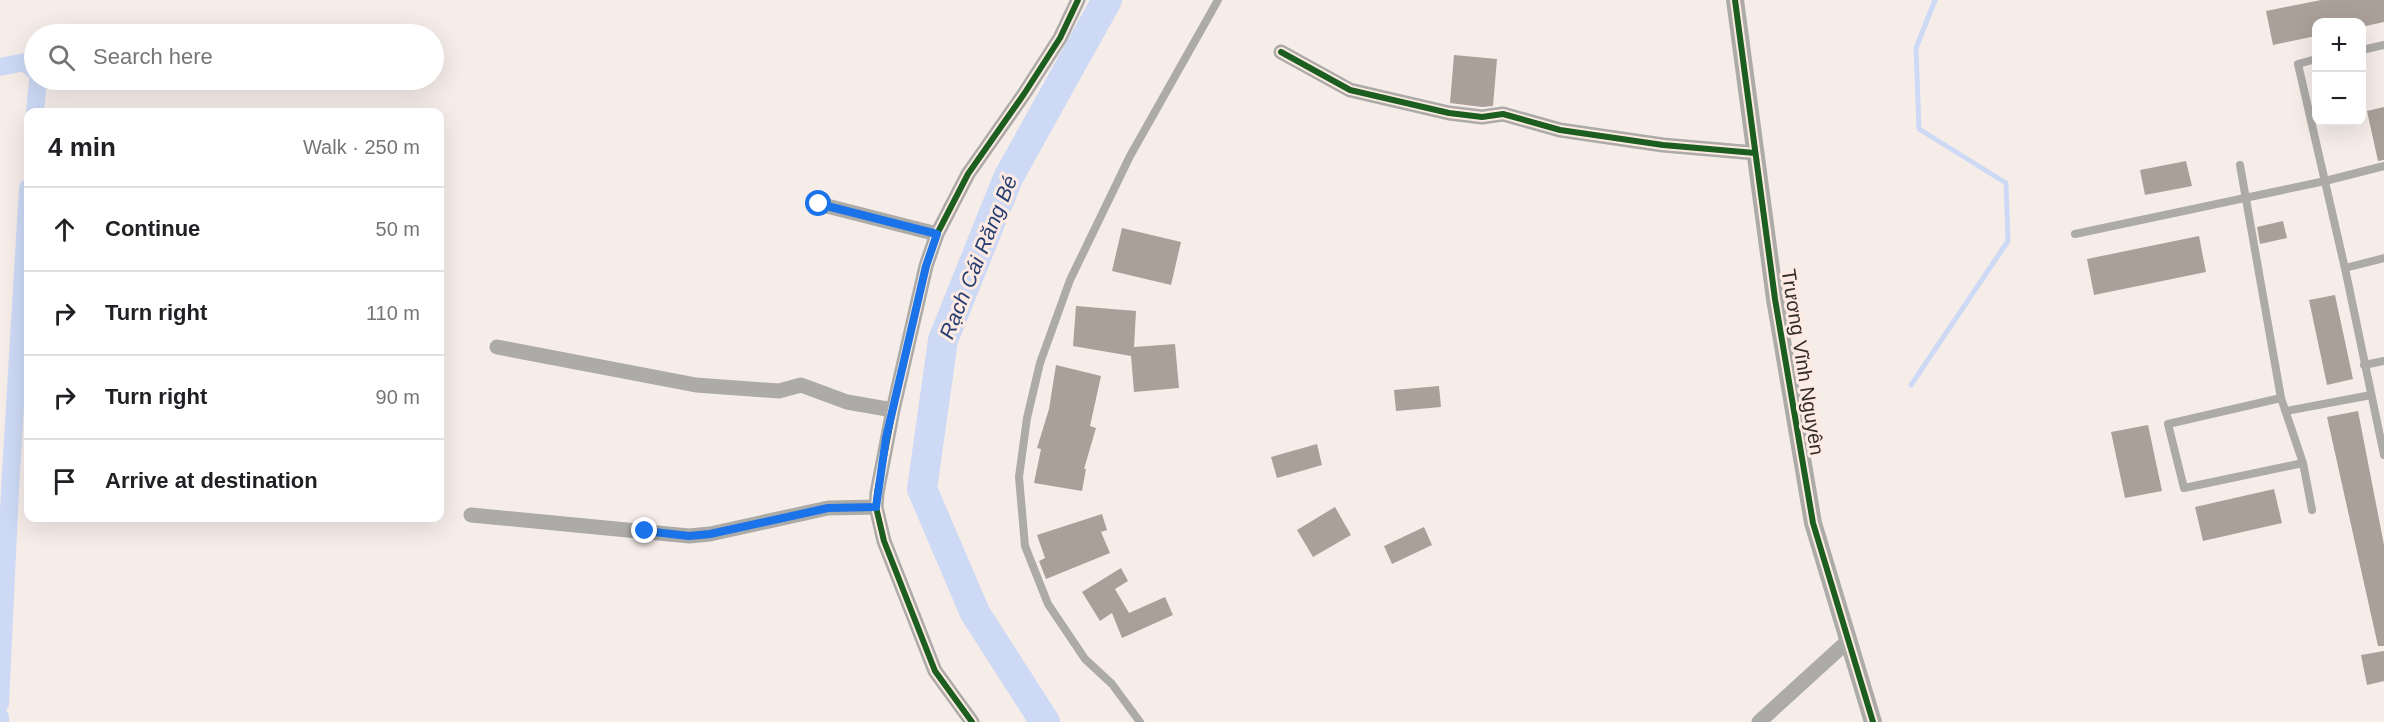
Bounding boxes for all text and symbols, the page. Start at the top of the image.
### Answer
map controls [2312,18,2366,126]
button: + [2312,18,2366,72]
search box [24,24,444,90]
icon: search [45,41,78,74]
text: Search here [93,44,213,69]
button: − [2312,72,2366,126]
text: 4 min [48,132,116,162]
text: Walk · 250 m [303,136,420,158]
water label: Rạch Cái Răng Bé [935,172,1021,342]
route start [805,190,831,216]
icon: ahead [48,213,81,246]
text: Continue [105,216,200,241]
text: 50 m [376,218,420,240]
street label: Trương Vĩnh Nguyên [1777,267,1829,457]
icon: right [48,297,81,330]
text: Turn right [105,300,207,325]
text: 110 m [366,302,420,324]
icon: right [48,381,81,414]
text: Turn right [105,384,207,409]
text: 90 m [376,386,420,408]
icon: arrive [48,465,81,498]
text: Arrive at destination [105,468,318,493]
route end [631,517,657,543]

